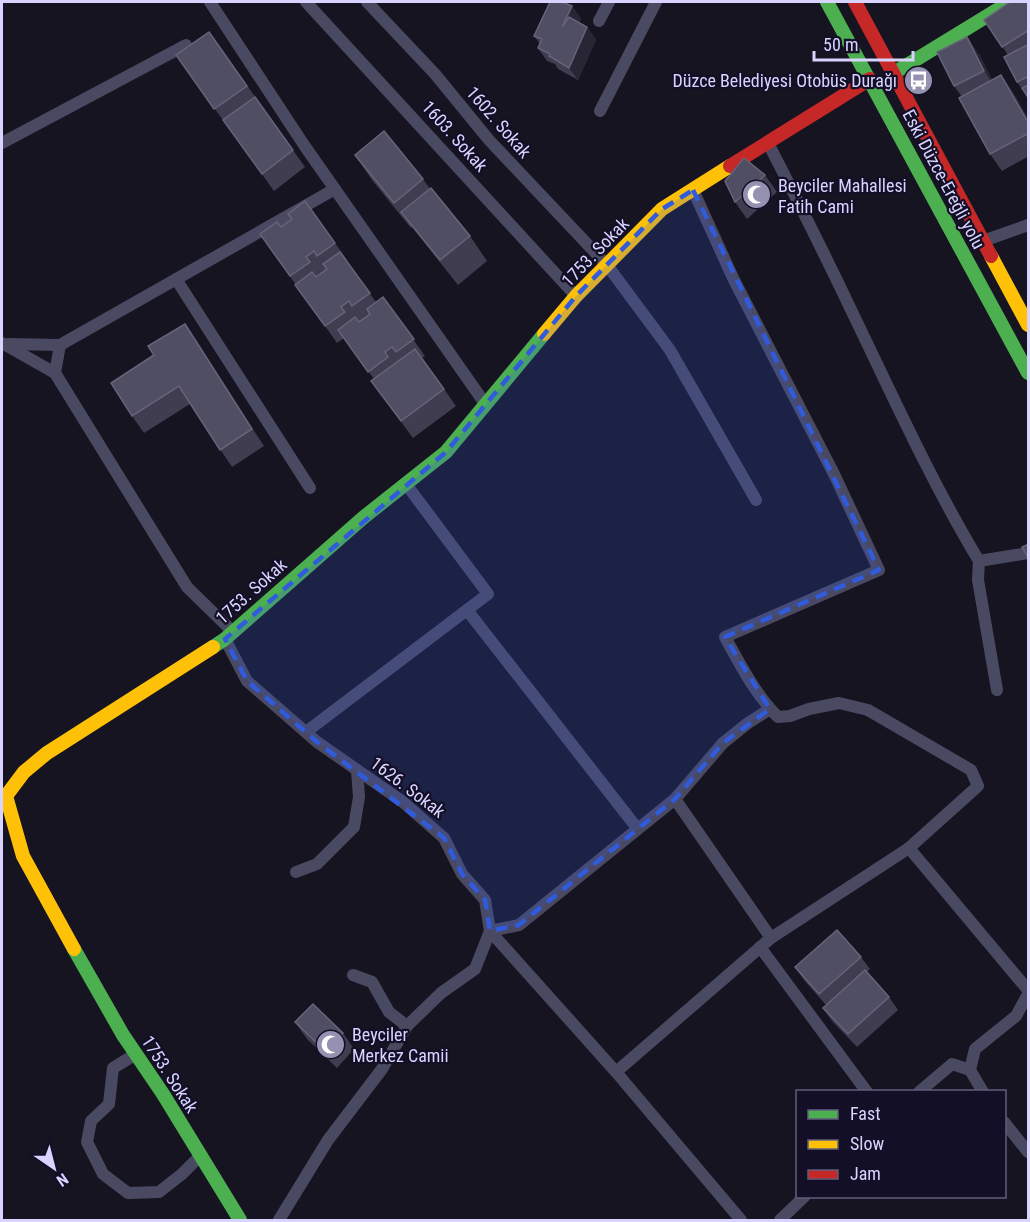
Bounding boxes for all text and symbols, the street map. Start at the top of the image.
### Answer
scale bar [814,24,913,62]
text: 50 m [823,34,858,55]
bus stop icon: Düzce Belediyesi Otobüs Durağı [902,64,934,96]
place label: Düzce Belediyesi Otobüs Durağı [672,70,897,91]
street label: 1602. Sokak [462,82,536,162]
street label: 1603. Sokak [418,96,492,176]
street label: Eski Düzce-Ereğli yolu [898,106,990,252]
place label: Beyciler Mahallesi Fatih Cami [778,175,907,217]
mosque icon: Beyciler Mahallesi Fatih Cami [741,179,773,211]
street label: 1753. Sokak [557,213,633,291]
street label: 1753. Sokak [211,554,291,628]
street label: 1626. Sokak [367,752,449,822]
place label: Beyciler Merkez Camii [352,1024,449,1066]
mosque icon: Beyciler Merkez Camii [315,1028,347,1060]
street label: 1753. Sokak [137,1032,203,1116]
legend [796,1090,1006,1198]
text: Fast [850,1103,881,1124]
text: Slow [850,1133,885,1154]
north arrow [24,1138,84,1198]
text: Jam [850,1163,881,1184]
text: N [53,1169,72,1190]

